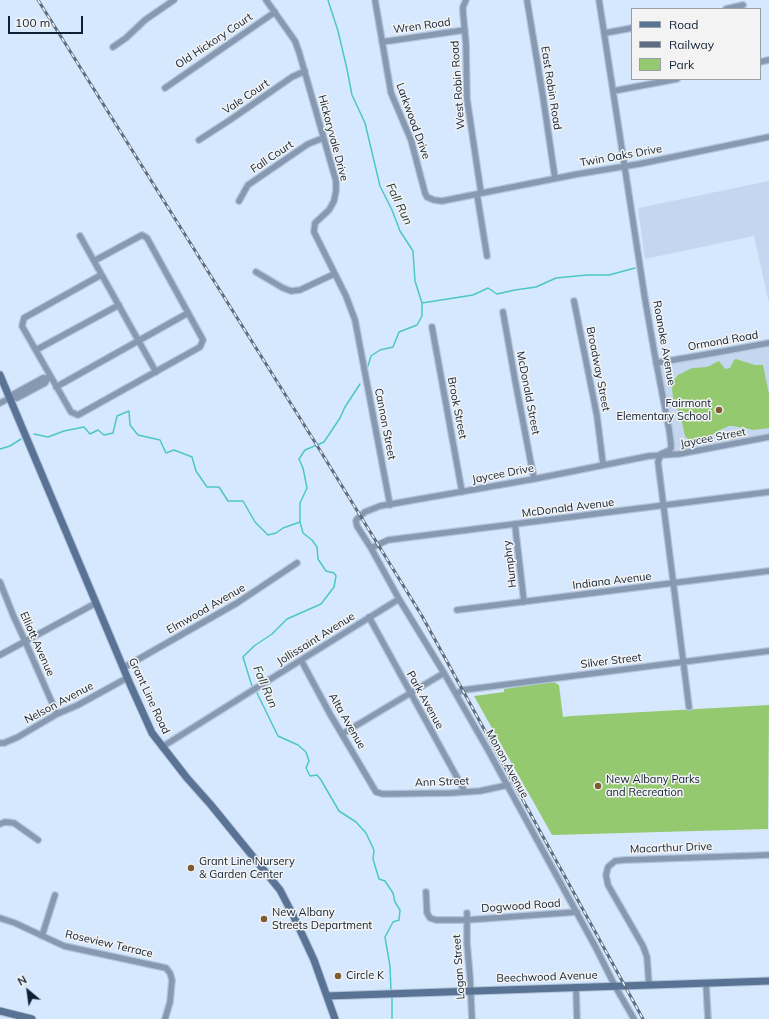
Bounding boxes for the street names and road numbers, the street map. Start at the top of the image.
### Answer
street label: Old Hickory Court [173,10,255,72]
street label: Wren Road [392,15,452,37]
street label: West Robin Road [448,40,468,130]
street label: East Robin Road [538,45,564,131]
street label: Vale Court [220,77,272,117]
street label: Larkwood Drive [393,81,433,161]
street label: Hickoryvale Drive [315,93,351,183]
street label: Fall Court [248,138,296,176]
street label: Twin Oaks Drive [579,142,663,170]
street label: Roanoke Avenue [650,300,678,386]
street label: Broadway Street [583,326,613,412]
street label: Ormond Road [687,328,759,354]
street label: McDonald Street [513,350,543,436]
street label: Brook Street [445,376,469,440]
street label: Cannon Street [372,387,398,461]
street label: Jaycee Street [679,425,747,451]
street label: Jaycee Drive [471,462,535,486]
street label: McDonald Avenue [521,496,615,520]
street label: Humphry [501,540,519,588]
street label: Indiana Avenue [572,570,652,592]
street label: Elmwood Avenue [164,581,248,637]
street label: Elliott Avenue [17,610,57,678]
street label: Jollissaint Avenue [275,610,357,668]
street label: Silver Street [580,651,642,671]
street label: Grant Line Road [126,656,172,736]
street label: Park Avenue [404,669,446,731]
street label: Nelson Avenue [22,679,96,727]
street label: Alta Avenue [326,691,368,751]
street label: Monon Avenue [483,728,531,800]
street label: Ann Street [415,774,469,790]
street label: Macarthur Drive [630,840,712,856]
street label: Dogwood Road [481,897,561,915]
street label: Roseview Terrace [64,927,154,961]
street label: Logan Street [450,934,468,1000]
street label: Beechwood Avenue [496,969,598,985]

